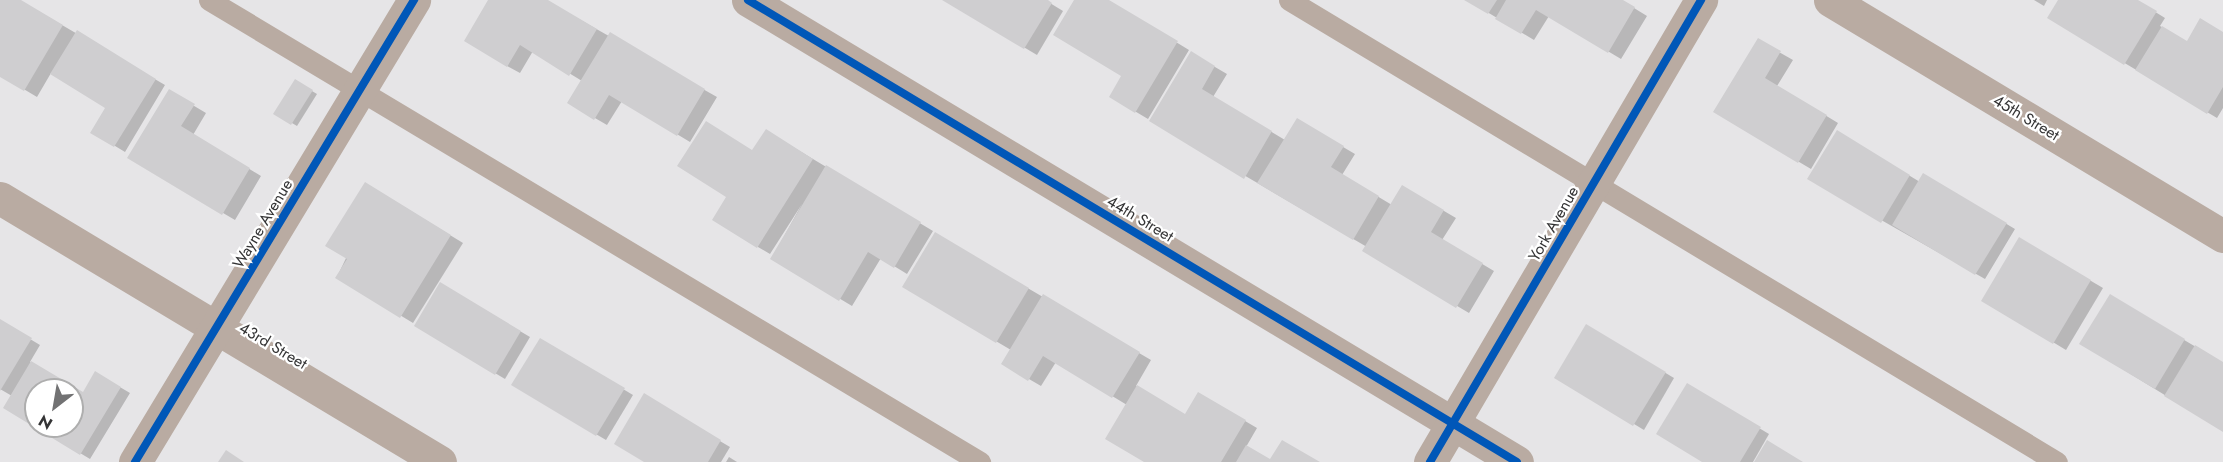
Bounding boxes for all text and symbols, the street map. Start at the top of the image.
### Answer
street label: 45th Street [1990,91,2062,145]
street label: Wayne Avenue [229,176,297,272]
street label: York Avenue [1525,183,1583,265]
street label: 44th Street [1103,192,1177,246]
street label: 43rd Street [236,318,310,374]
north arrow [24,378,84,438]
text: N [34,409,57,435]

